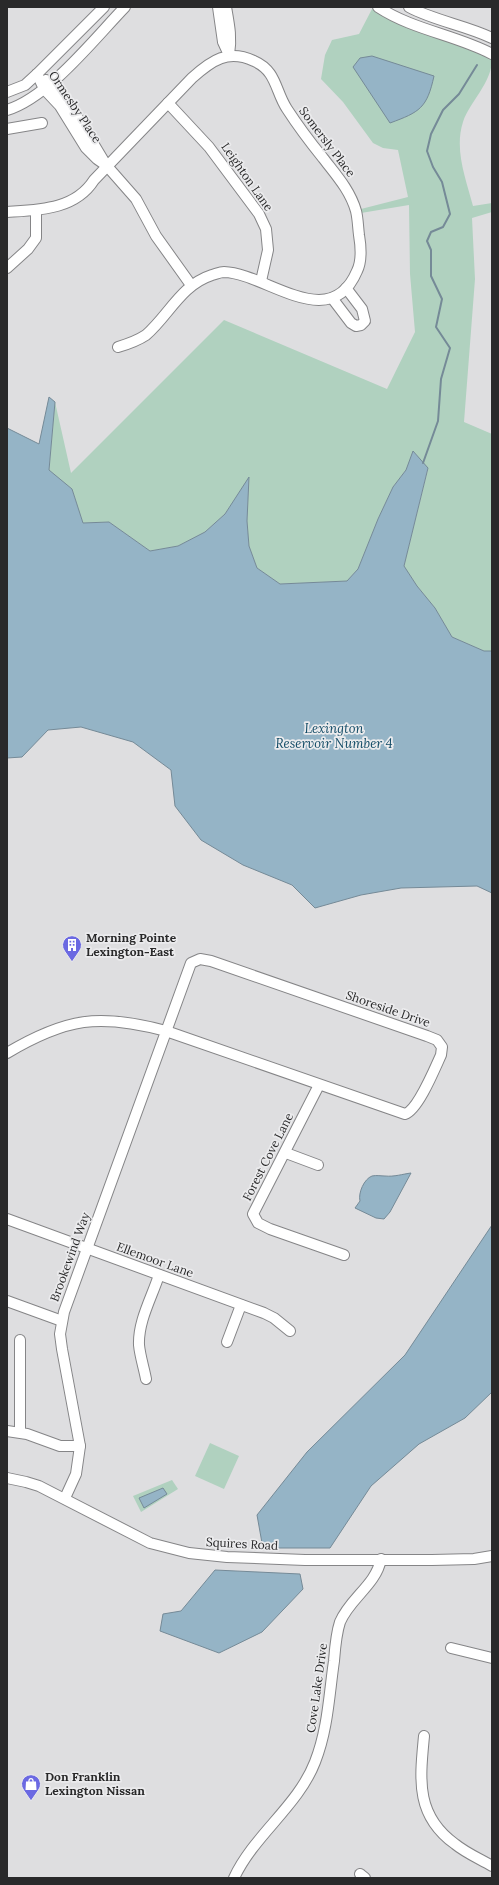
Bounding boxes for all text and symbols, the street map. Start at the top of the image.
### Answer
street label: Ormesby Place [46,68,105,146]
street label: Somersly Place [296,104,359,180]
street label: Leighton Lane [218,140,277,214]
water label: Lexington Reservoir Number 4 [275,720,393,752]
place label: Morning Pointe Lexington-East [86,930,177,959]
building icon: Morning Pointe Lexington-East [61,934,83,962]
street label: Shoreside Drive [344,987,433,1030]
street label: Forest Cove Lane [239,1110,296,1203]
street label: Brookewind Way [46,1210,93,1303]
street label: Ellemoor Lane [115,1239,196,1281]
street label: Squires Road [205,1534,279,1553]
street label: Cove Lake Drive [303,1642,330,1734]
place label: Don Franklin Lexington Nissan [45,1769,145,1798]
shop icon: Don Franklin Lexington Nissan [20,1773,42,1801]

